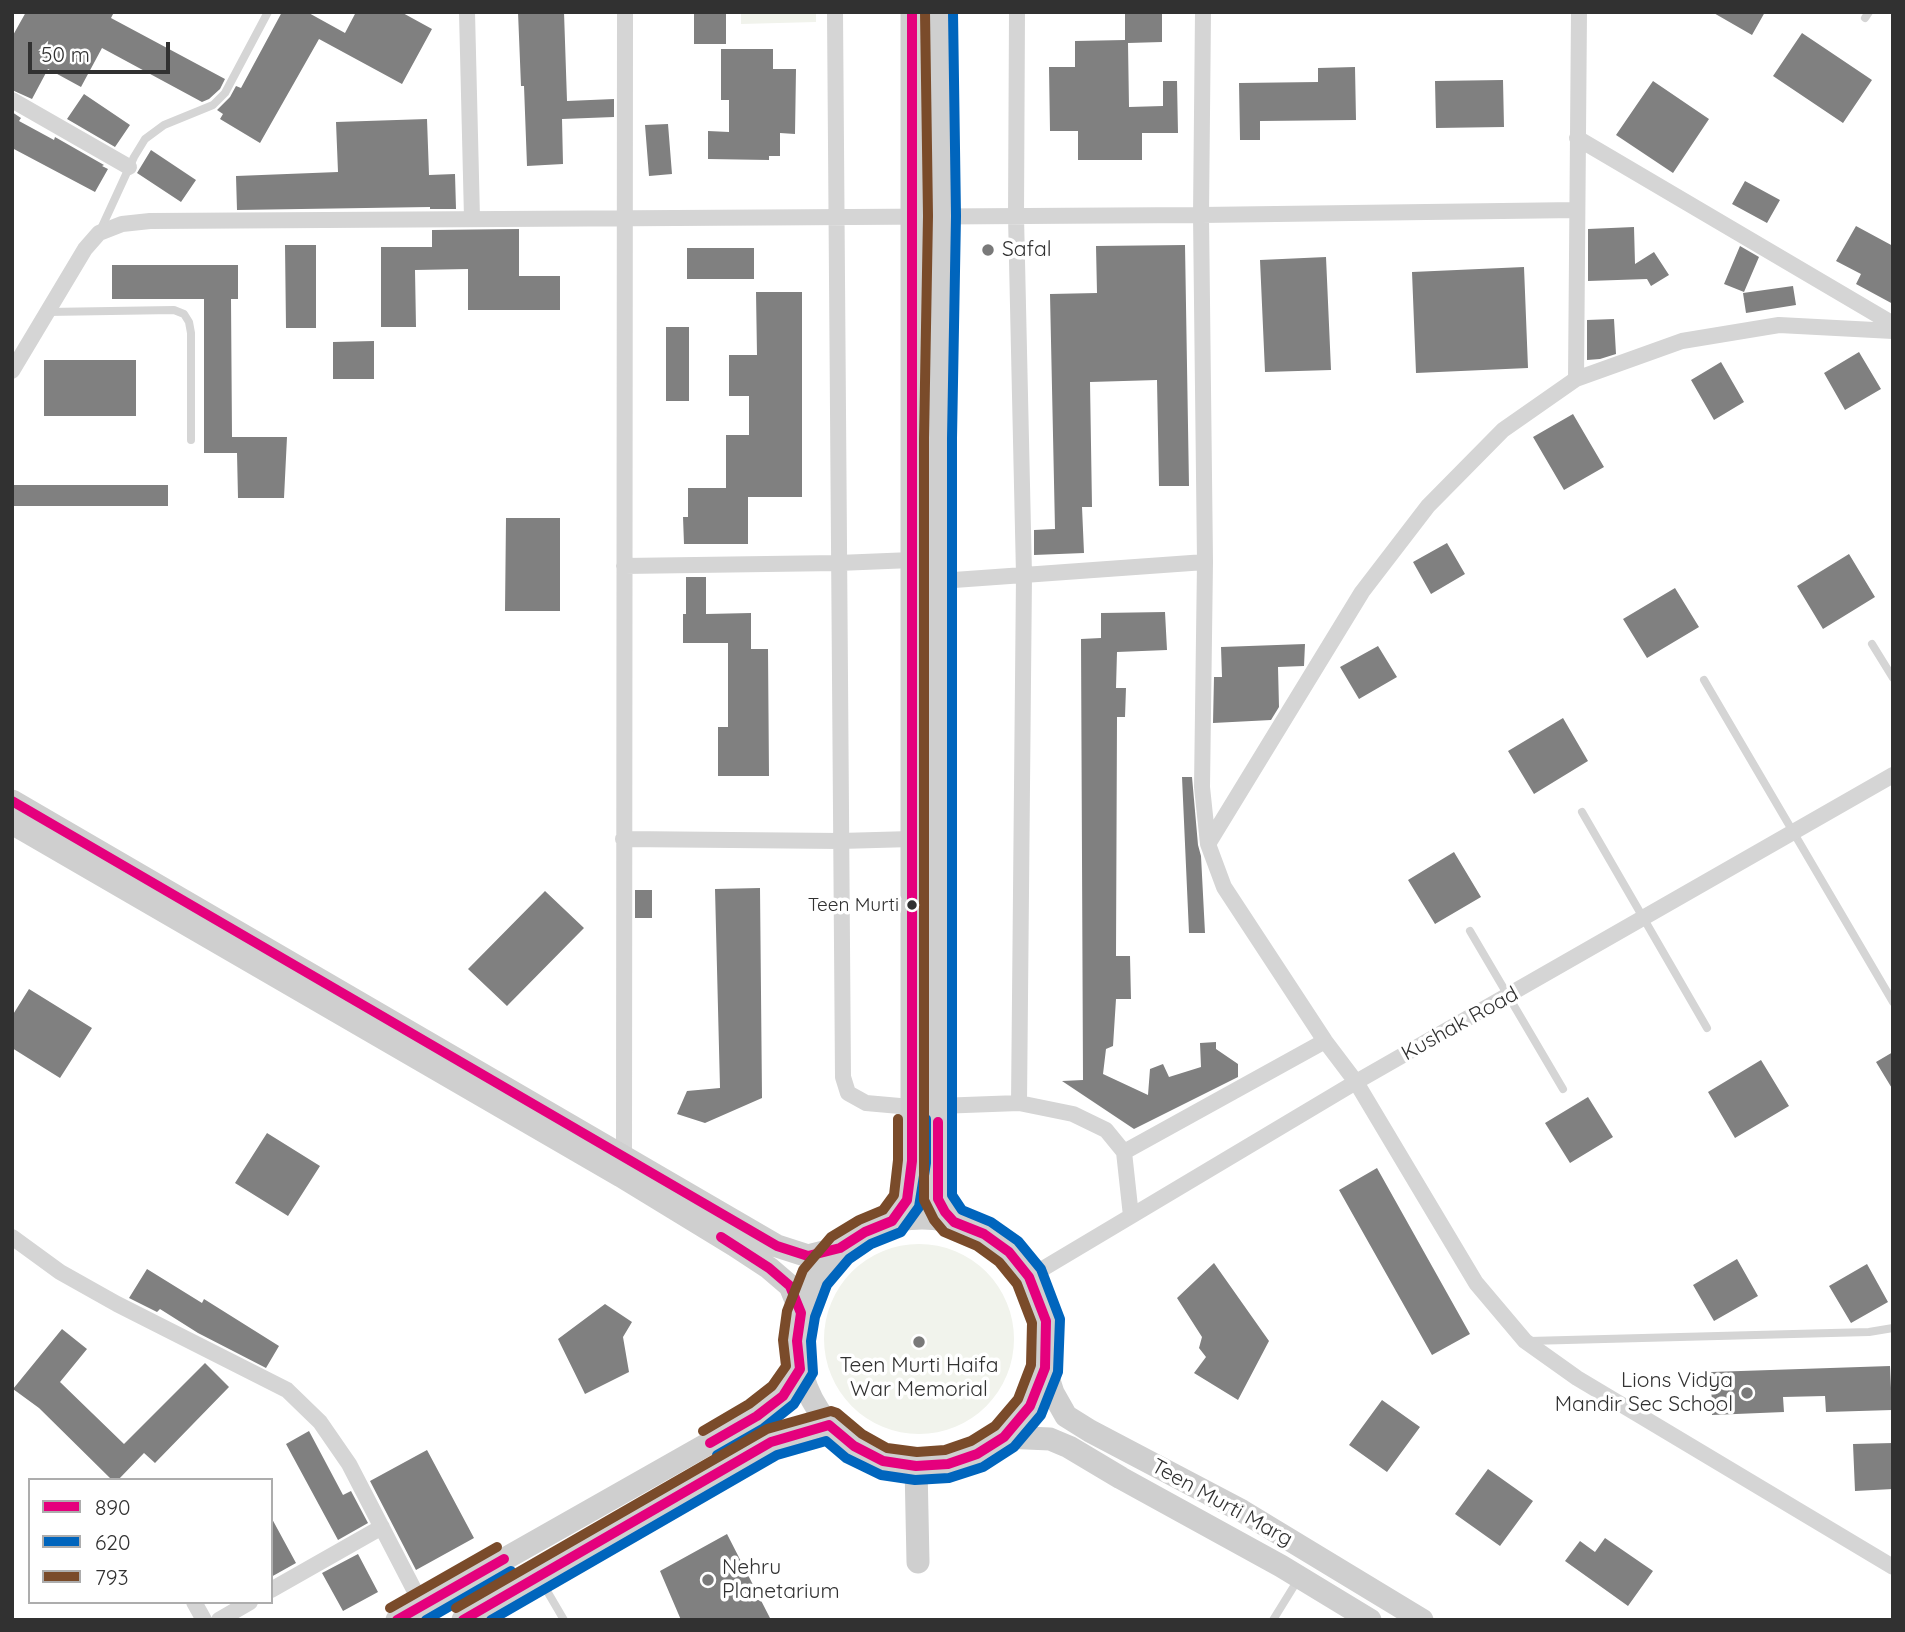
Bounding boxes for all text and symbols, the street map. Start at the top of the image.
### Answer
scale bar [32,28,173,72]
text: 50 m [41,41,90,67]
place label: Safal [1002,237,1052,263]
marker: Safal [980,242,996,258]
place label: Teen Murti [808,894,899,916]
marker: Teen Murti [905,898,919,912]
street label: Kushak Road [1397,982,1523,1066]
marker: Teen Murti Haifa War Memorial [911,1334,927,1350]
place label: Teen Murti Haifa War Memorial [839,1353,999,1403]
place label: Lions Vidya Mandir Sec School [1555,1368,1733,1418]
marker: Lions Vidya Mandir Sec School [1739,1385,1755,1401]
street label: Teen Murti Marg [1147,1454,1297,1552]
legend [28,1478,273,1604]
text: 890 [95,1494,131,1520]
text: 620 [95,1529,130,1555]
place label: Nehru Planetarium [722,1555,840,1605]
text: 793 [95,1564,129,1590]
marker: Nehru Planetarium [700,1572,716,1588]

